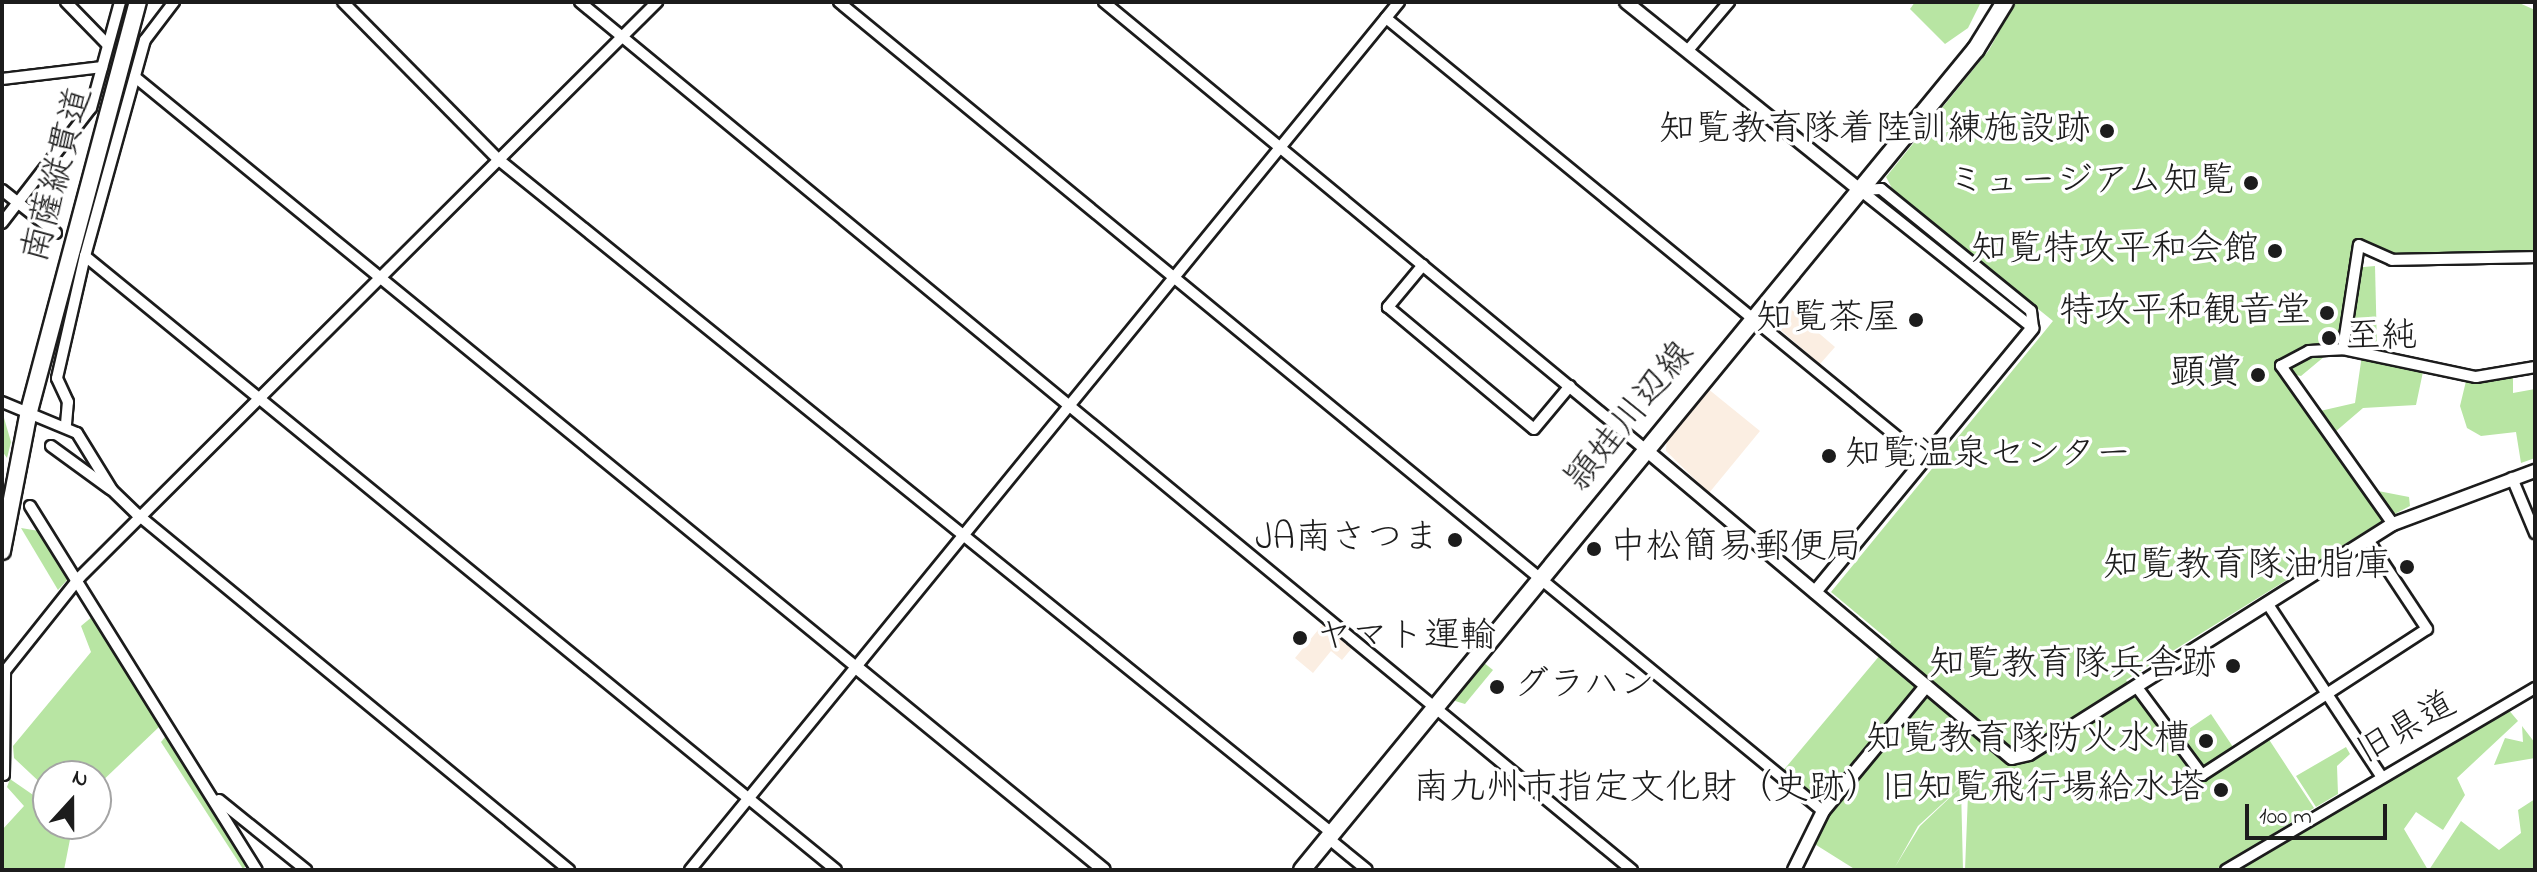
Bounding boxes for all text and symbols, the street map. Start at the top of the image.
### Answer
street label: 南薩縦貫道 [15,82,103,268]
place label: 知覧教育隊着陸訓練施設跡 [1659,109,2091,153]
marker: 知覧教育隊着陸訓練施設跡 [2098,122,2116,140]
place label: ミュージアム知覧 [1947,161,2235,205]
marker: ミュージアム知覧 [2242,174,2260,192]
place label: 知覧特攻平和会館 [1971,229,2259,273]
marker: 知覧特攻平和会館 [2266,242,2284,260]
place label: 特攻平和観音堂 [2059,291,2311,335]
place label: 知覧茶屋 [1756,298,1900,342]
marker: 特攻平和観音堂 [2318,304,2336,322]
marker: 知覧茶屋 [1907,311,1925,329]
place label: 至純 [2345,316,2417,360]
marker: 至純 [2320,329,2338,347]
street label: 頴娃川辺線 [1558,333,1704,501]
place label: 顕賞 [2170,353,2242,397]
marker: 顕賞 [2249,366,2267,384]
place label: 知覧温泉センター [1845,434,2133,478]
marker: 知覧温泉センター [1820,447,1838,465]
place label: JA南さつま [1255,518,1439,562]
place label: 中松簡易郵便局 [1610,527,1862,571]
marker: JA南さつま [1446,531,1464,549]
marker: 中松簡易郵便局 [1585,540,1603,558]
place label: 知覧教育隊油脂庫 [2103,545,2391,589]
marker: 知覧教育隊油脂庫 [2398,558,2416,576]
place label: ヤマト運輸 [1316,616,1496,660]
marker: ヤマト運輸 [1291,629,1309,647]
place label: 知覧教育隊兵舎跡 [1929,644,2217,688]
marker: 知覧教育隊兵舎跡 [2224,657,2242,675]
place label: グラハン [1513,665,1657,709]
marker: グラハン [1488,678,1506,696]
street label: 旧県道 [2349,683,2465,775]
place label: 知覧教育隊防火水槽 [1866,719,2190,763]
marker: 知覧教育隊防火水槽 [2197,732,2215,750]
north arrow [32,760,112,840]
text: N [67,762,93,797]
place label: 南九州市指定文化財（史跡）旧知覧飛行場給水塔 [1413,768,2205,812]
marker: 南九州市指定文化財（史跡）旧知覧飛行場給水塔 [2212,781,2230,799]
scale bar [2249,788,2391,838]
text: 100 m [2259,800,2312,835]

